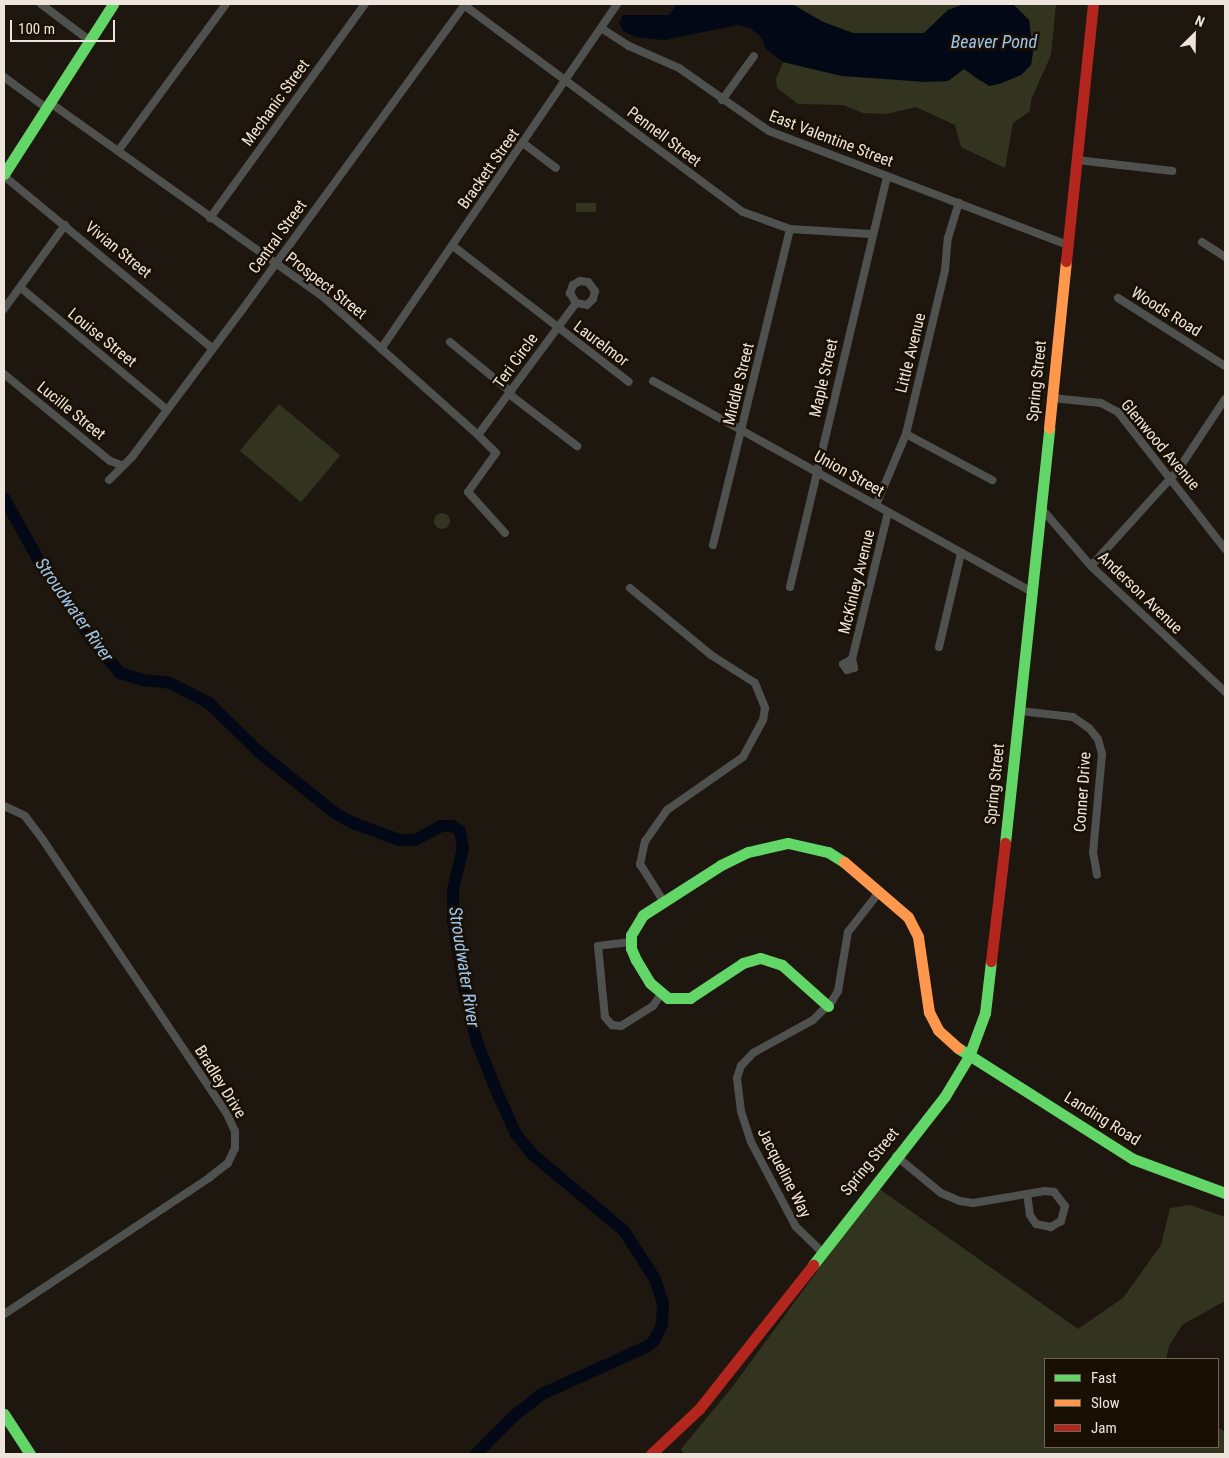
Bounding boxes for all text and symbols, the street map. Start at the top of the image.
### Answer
scale bar [12,10,118,42]
north arrow [1169,10,1219,60]
text: N [1193,12,1207,30]
text: 100 m [18,20,55,38]
water label: Beaver Pond [951,31,1037,53]
street label: Mechanic Street [238,56,314,150]
street label: Pennell Street [623,103,705,171]
street label: East Valentine Street [766,107,896,171]
street label: Brackett Street [454,125,524,213]
street label: Central Street [245,197,311,277]
street label: Vivian Street [81,217,155,283]
street label: Prospect Street [282,248,370,324]
street label: Woods Road [1127,283,1205,341]
street label: Louise Street [64,304,140,372]
street label: Little Avenue [892,311,930,395]
street label: Laurelmor [570,317,632,371]
street label: Teri Circle [490,330,542,392]
street label: Maple Street [806,337,842,419]
street label: Spring Street [1023,339,1051,423]
street label: Middle Street [720,341,758,427]
street label: Lucille Street [33,378,109,444]
street label: Glenwood Avenue [1116,396,1204,494]
street label: Union Street [811,447,887,501]
street label: McKinley Avenue [835,528,879,636]
street label: Anderson Avenue [1094,548,1186,638]
water label: Stroudwater River [30,554,118,666]
street label: Spring Street [981,742,1009,826]
street label: Conner Drive [1071,751,1095,833]
water label: Stroudwater River [444,905,484,1029]
street label: Bradley Drive [190,1042,250,1122]
street label: Landing Road [1060,1088,1144,1150]
street label: Spring Street [837,1124,903,1200]
street label: Jacqueline Way [753,1125,815,1221]
legend [1044,1358,1219,1448]
text: Fast [1091,1369,1116,1387]
text: Slow [1091,1394,1120,1412]
text: Jam [1091,1419,1117,1437]

